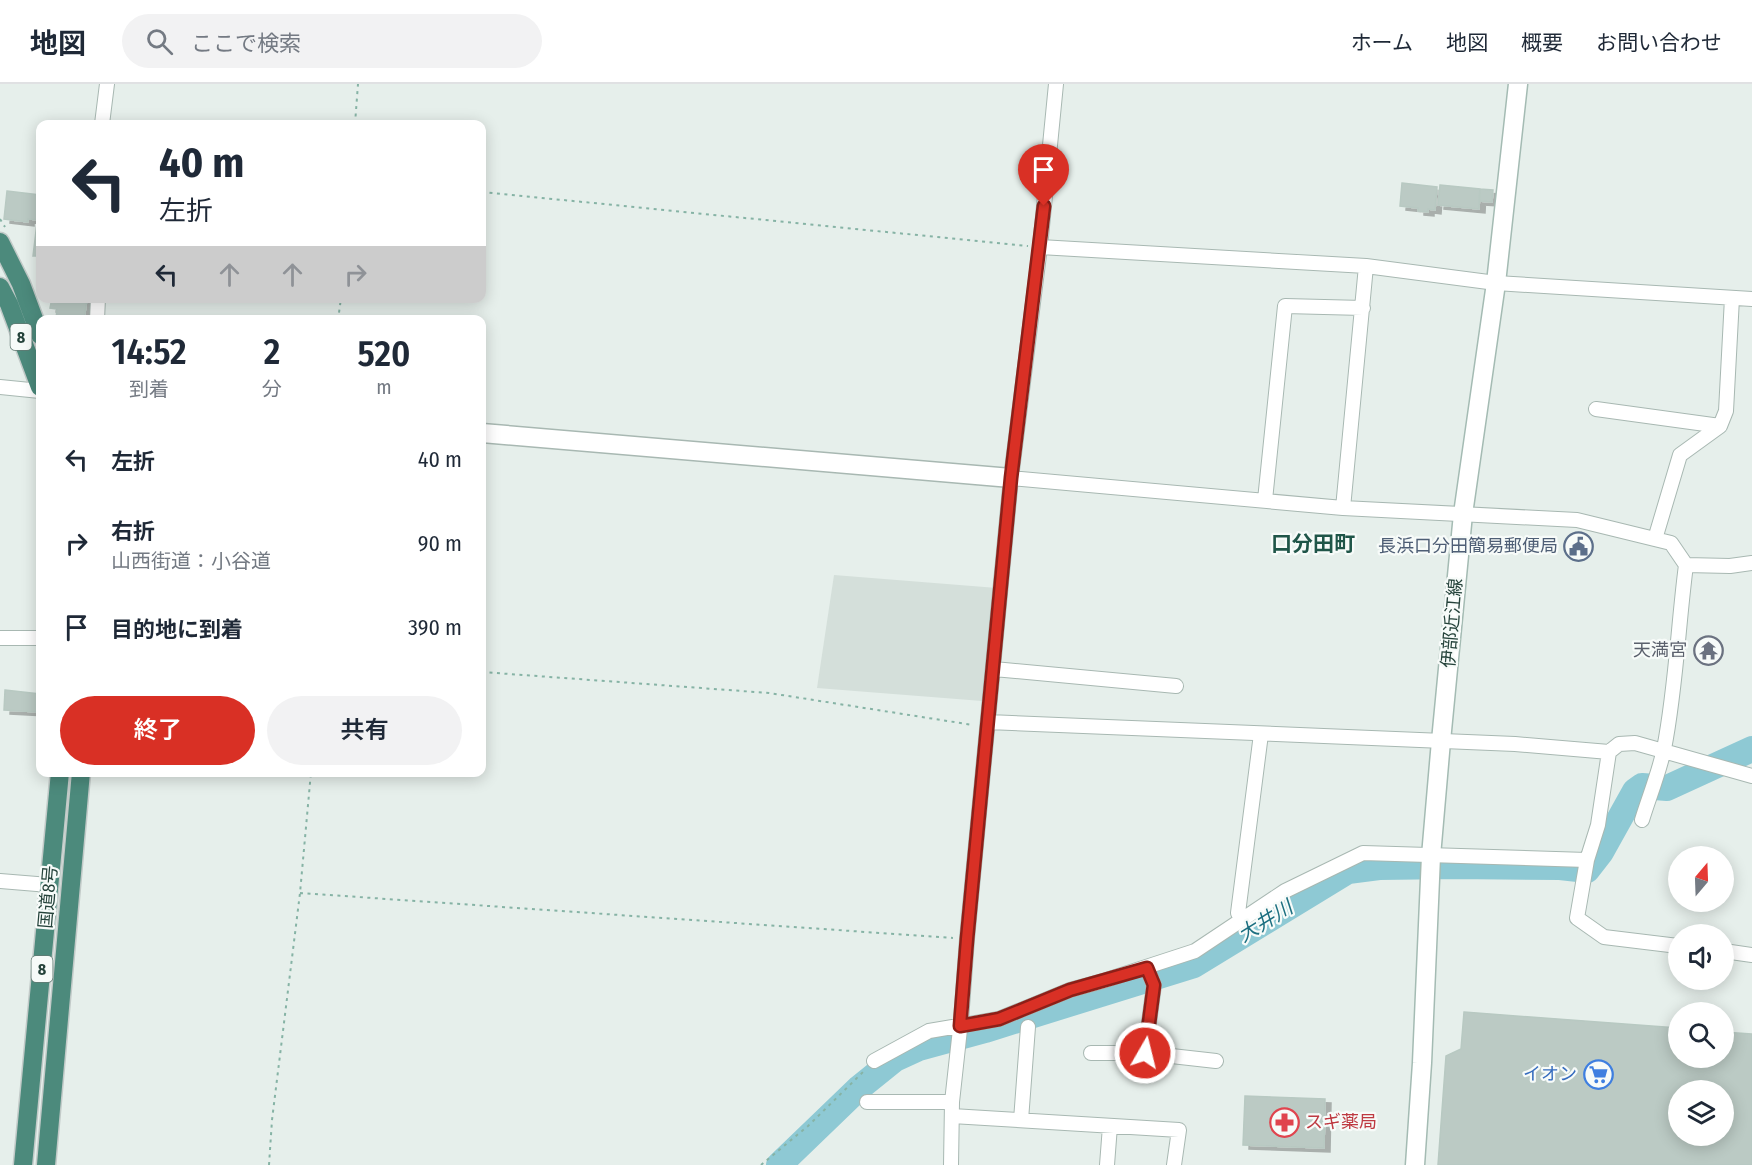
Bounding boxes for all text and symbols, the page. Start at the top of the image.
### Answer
search box [122,14,542,68]
icon: search [143,25,176,58]
text: 地図 [30,27,86,60]
text: ここで検索 [191,30,301,57]
text: ホーム [1351,30,1413,56]
text: 地図 [1446,30,1488,56]
text: 概要 [1521,30,1563,56]
text: お問い合わせ [1596,30,1722,56]
text: 40 m [159,138,244,188]
icon: left [60,144,138,222]
pin [1018,144,1069,206]
icon: arrive [1027,153,1060,186]
text: 左折 [159,195,213,227]
icon: left [150,258,183,291]
icon: ahead [213,258,246,291]
icon: ahead [276,258,309,291]
icon: right [339,258,372,291]
road number: 8 [10,324,32,350]
text: 14:52 [111,330,187,374]
text: 2 [264,330,280,374]
text: 520 [358,332,410,376]
text: m [376,375,392,399]
text: 到着 [129,377,169,401]
text: 分 [262,377,282,401]
icon: left [60,443,93,476]
text: 40 m [418,446,462,473]
text: 左折 [111,448,155,475]
text: 右折 [111,518,155,545]
icon: right [60,527,93,560]
text: 90 m [418,530,462,557]
public building icon: 長浜口分田簡易郵便局 [1563,530,1595,562]
district label: 口分田町 [1271,531,1355,557]
place label: 長浜口分田簡易郵便局 [1378,535,1558,557]
text: 山西街道：小谷道 [111,549,271,573]
street label: 伊部近江線 [1437,577,1467,669]
icon: arrive [60,611,93,644]
text: 390 m [408,614,462,641]
text: 目的地に到着 [111,616,243,643]
temple icon: 天満宮 [1692,634,1724,666]
place label: 天満宮 [1633,639,1687,661]
button: 終了 [60,696,255,765]
button: 共有 [267,696,462,765]
north arrow [1668,846,1734,912]
map controls [1668,846,1734,1146]
street label: 国道8号 [34,865,62,929]
water label: 大井川 [1233,894,1298,947]
button: sound [1668,924,1734,990]
road number: 8 [32,956,52,982]
button: search [1668,1002,1734,1068]
position arrow [1113,1021,1177,1085]
supermarket icon: イオン [1582,1058,1614,1090]
place label: イオン [1523,1063,1577,1085]
button: layers [1668,1080,1734,1146]
pharmacy icon: スギ薬局 [1268,1106,1300,1138]
place label: スギ薬局 [1305,1111,1377,1133]

